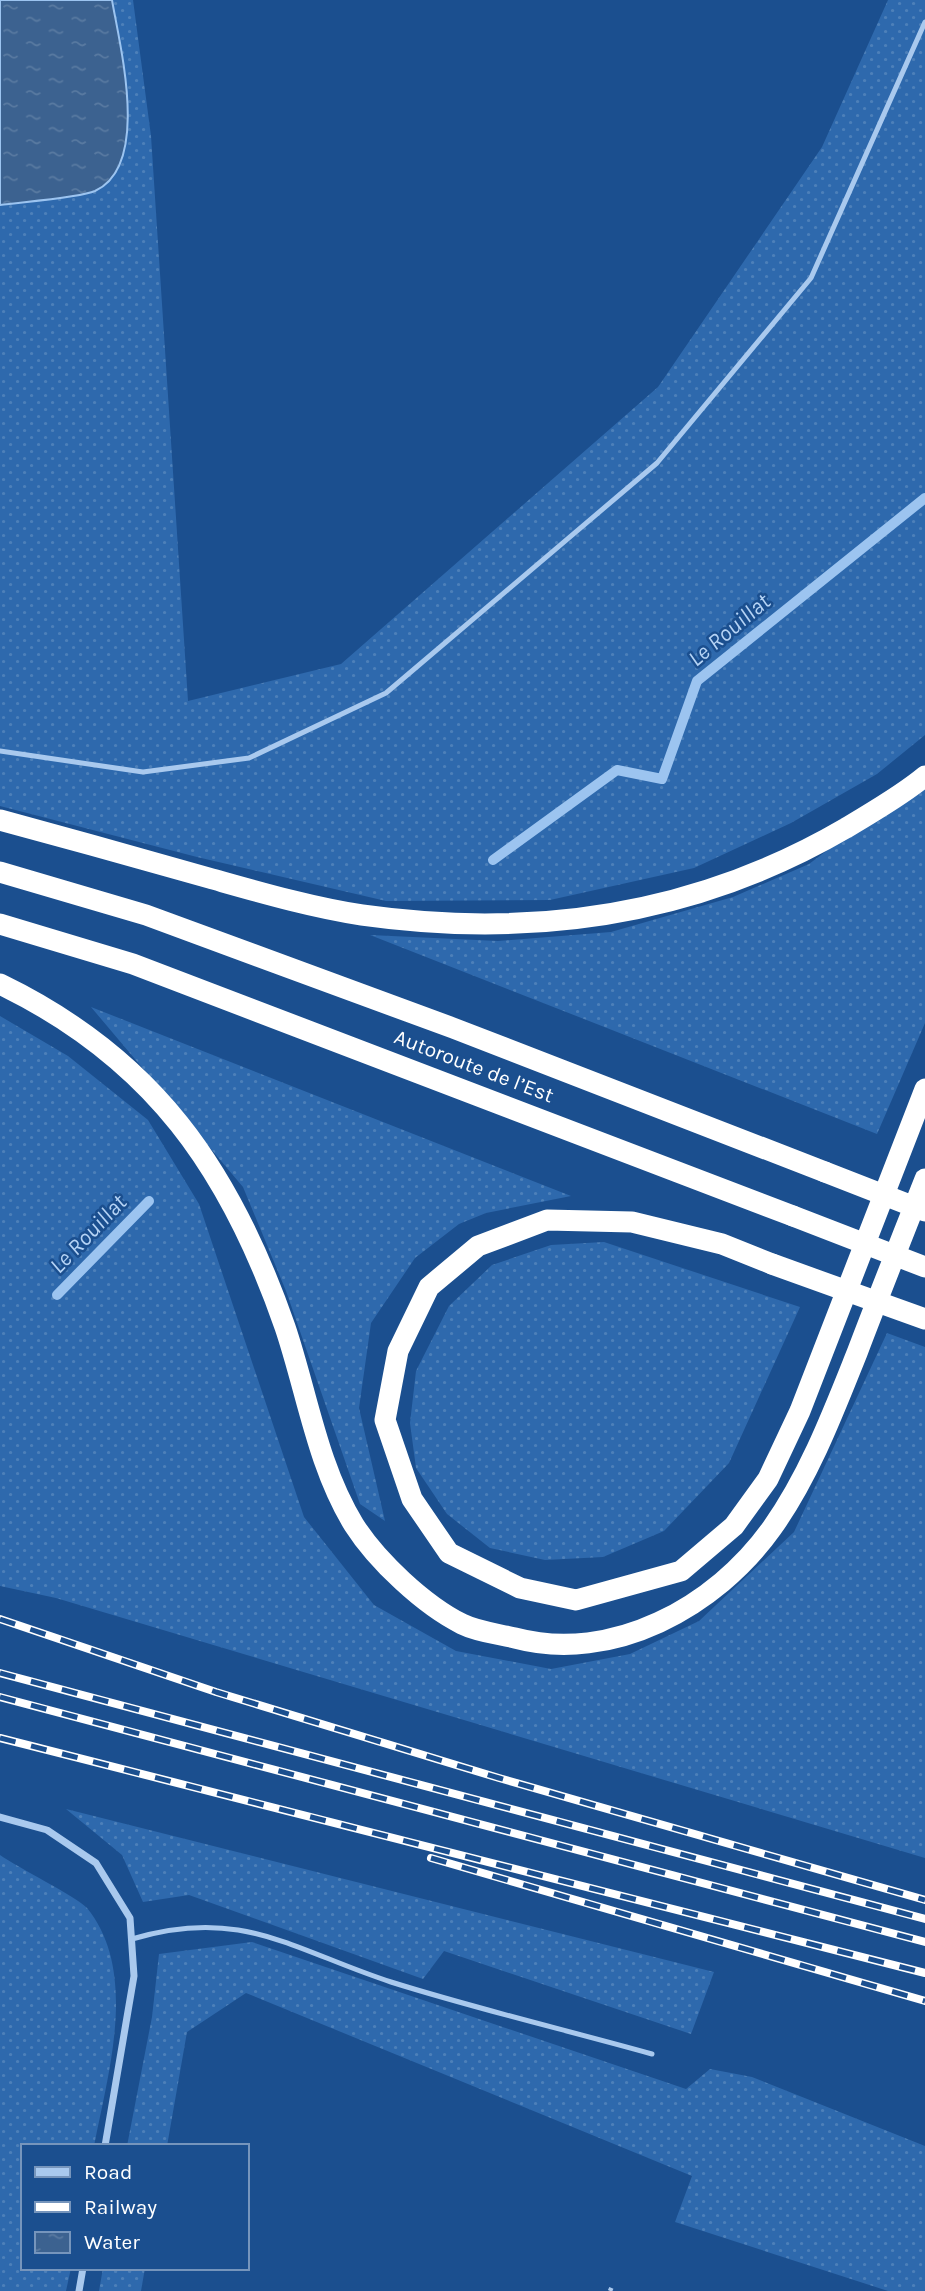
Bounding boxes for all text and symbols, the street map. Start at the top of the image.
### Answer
water label: Le Rouillat [682,587,777,672]
street label: Autoroute de l’Est [391,1025,557,1108]
water label: Le Rouillat [44,1188,133,1279]
legend [21,2144,248,2270]
text: Road [84,2160,132,2184]
text: Railway [84,2195,157,2219]
text: Water [84,2230,140,2254]

